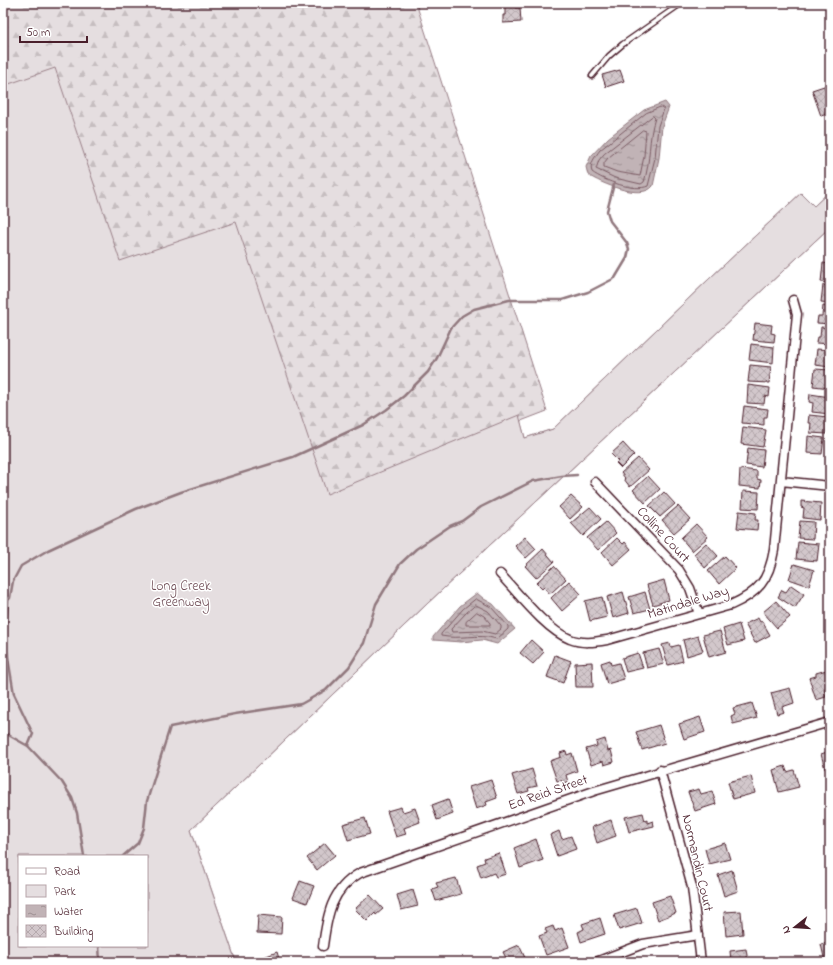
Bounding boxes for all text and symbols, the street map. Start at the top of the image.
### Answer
scale bar [20,18,87,44]
text: 50 m [26,24,50,42]
street label: Colline Court [631,502,695,568]
park label: Long Creek Greenway [151,576,212,614]
street label: Matindale Way [645,581,732,626]
street label: Ed Reid Street [505,769,591,816]
street label: Normandin Court [676,812,718,914]
legend [18,855,148,947]
text: Road [54,863,80,881]
text: Park [54,883,76,901]
text: Water [54,903,83,921]
north arrow [775,907,815,947]
text: Building [53,923,93,942]
text: N [778,924,795,936]

